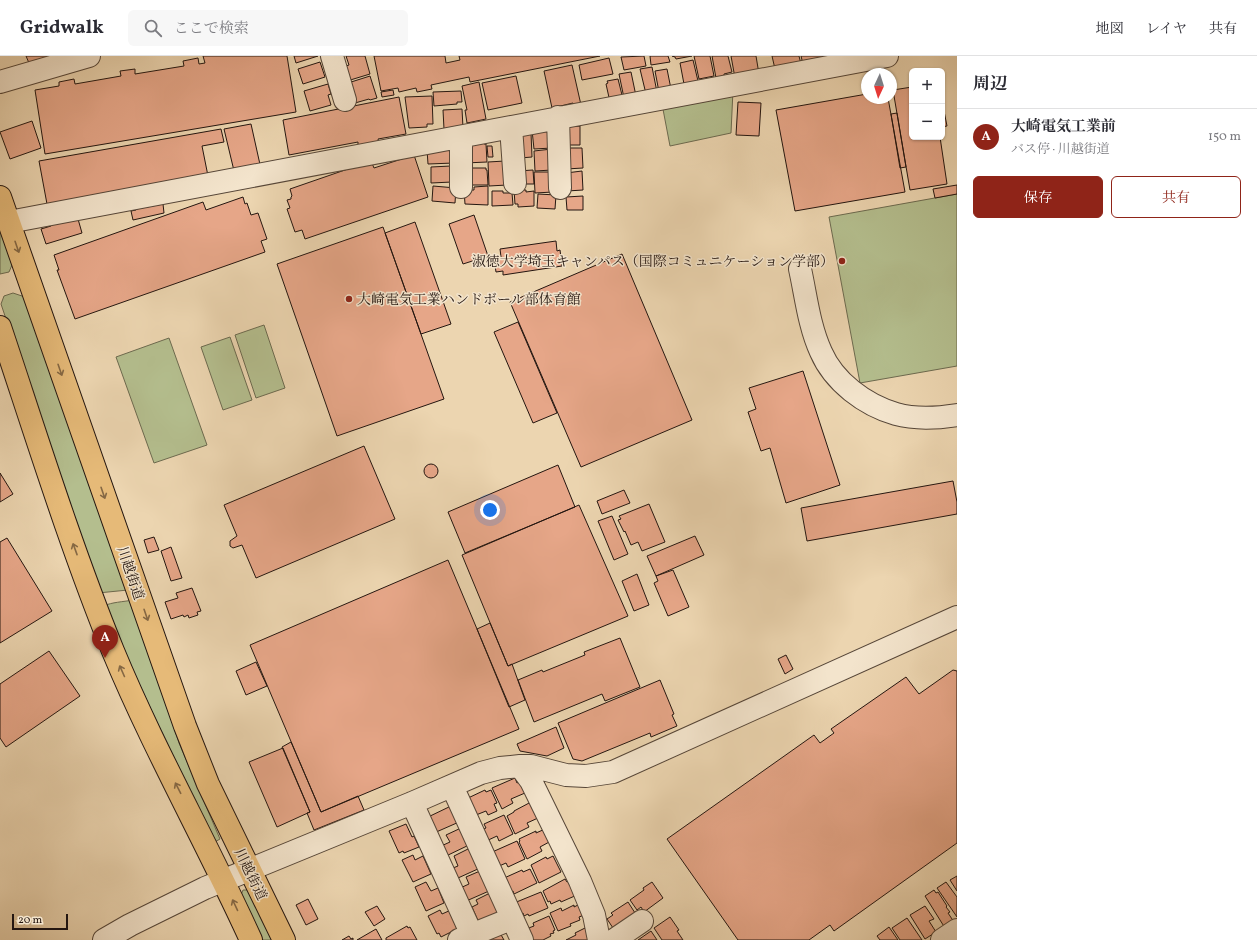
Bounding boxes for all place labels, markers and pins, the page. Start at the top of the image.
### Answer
place label: 淑徳大学埼玉キャンパス（国際コミュニケーション学部） [472,253,834,272]
marker: 淑徳大学埼玉キャンパス（国際コミュニケーション学部） [837,256,847,266]
place label: 大崎電気工業ハンドボール部体育館 [357,291,581,310]
marker: 大崎電気工業ハンドボール部体育館 [344,294,354,304]
pin: A [92,625,118,658]

